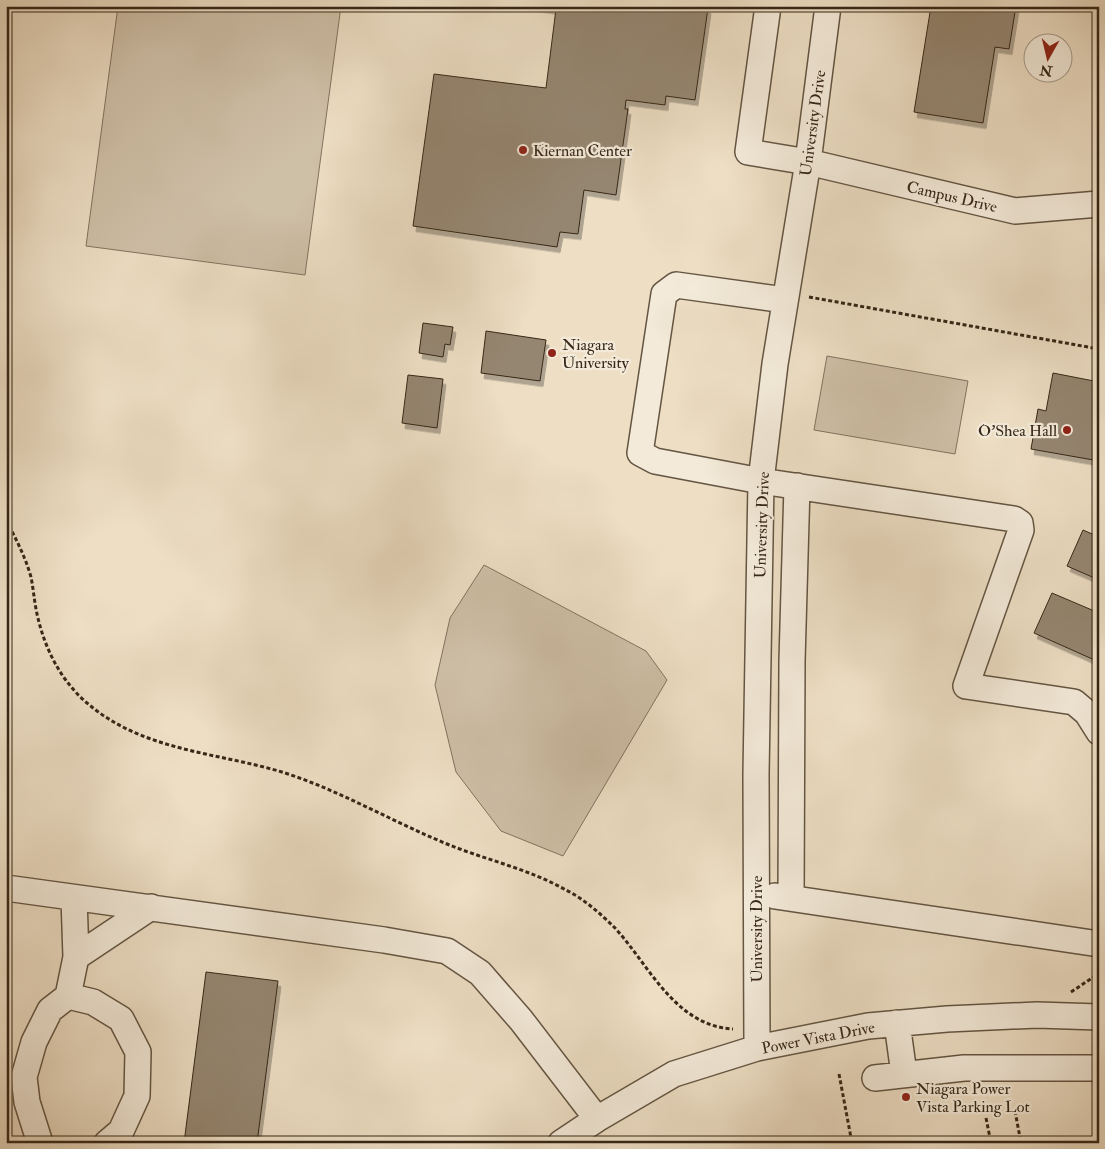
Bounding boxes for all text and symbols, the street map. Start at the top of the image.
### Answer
north arrow [1022,32,1072,82]
text: N [1038,61,1055,80]
street label: University Drive [796,69,830,177]
place label: Kiernan Center [533,141,632,161]
marker: Kiernan Center [517,144,529,156]
street label: Campus Drive [904,177,999,218]
place label: Niagara University [562,335,630,373]
marker: Niagara University [546,347,558,359]
place label: O'Shea Hall [978,421,1057,441]
marker: O'Shea Hall [1061,424,1073,436]
street label: University Drive [750,471,774,579]
street label: University Drive [747,875,767,982]
street label: Power Vista Drive [760,1017,877,1059]
place label: Niagara Power Vista Parking Lot [916,1079,1030,1117]
marker: Niagara Power Vista Parking Lot [900,1091,912,1103]

